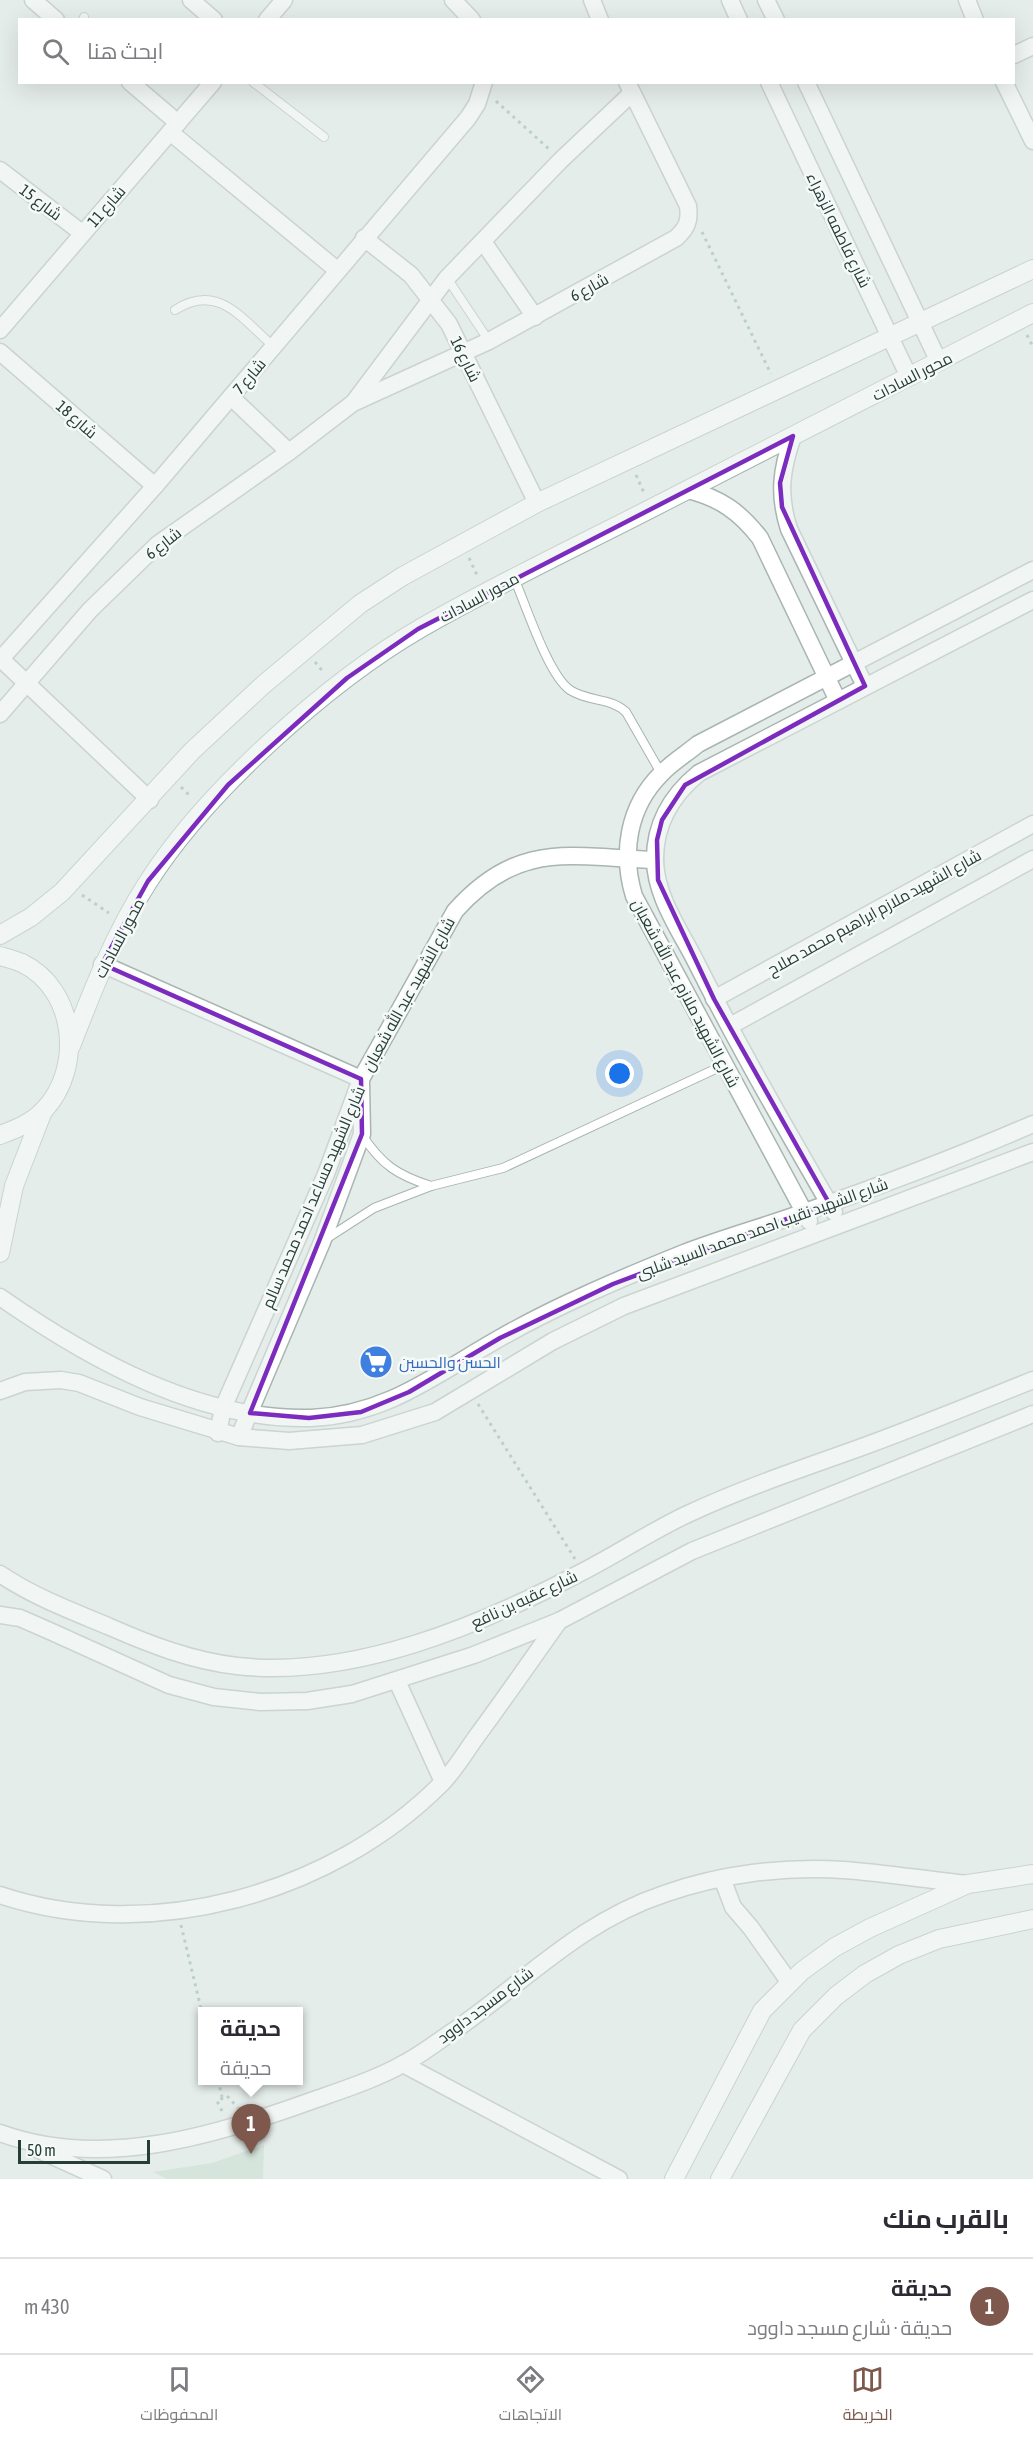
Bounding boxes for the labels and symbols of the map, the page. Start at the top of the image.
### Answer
street label: شارع فاطمه الزهراء [801,170,875,292]
street label: شارع 15 [15,180,66,226]
street label: شارع 11 [83,182,131,232]
street label: شارع 6 [567,269,613,307]
street label: شارع 16 [445,333,485,386]
street label: محور السادات [869,348,955,405]
street label: شارع 7 [229,355,271,399]
street label: شارع 18 [51,396,101,444]
street label: شارع 6 [141,523,186,565]
street label: محور السادات [436,569,522,626]
street label: شارع الشهيد ملازم ابراهيم محمد صلاح [764,846,985,981]
street label: محور السادات [91,895,148,981]
street label: شارع الشهيد ملازم عبد الله شعبان [626,895,744,1092]
street label: شارع الشهيد عبد الله شعبان [357,913,461,1076]
your location [605,1059,634,1088]
street label: شارع الشهيد مساعد احمد محمد سالم [258,1083,371,1312]
street label: شارع الشهيد نقيب احمد محمد السيد شلبى [634,1174,891,1285]
supermarket icon: الحسن والحسين [358,1344,394,1380]
place label: الحسن والحسين [399,1353,501,1373]
street label: شارع عقبه بن نافع [468,1566,581,1634]
street label: شارع مسجد داوود [434,1963,538,2049]
pin: 1 [232,2104,270,2154]
scale bar [18,2137,150,2164]

